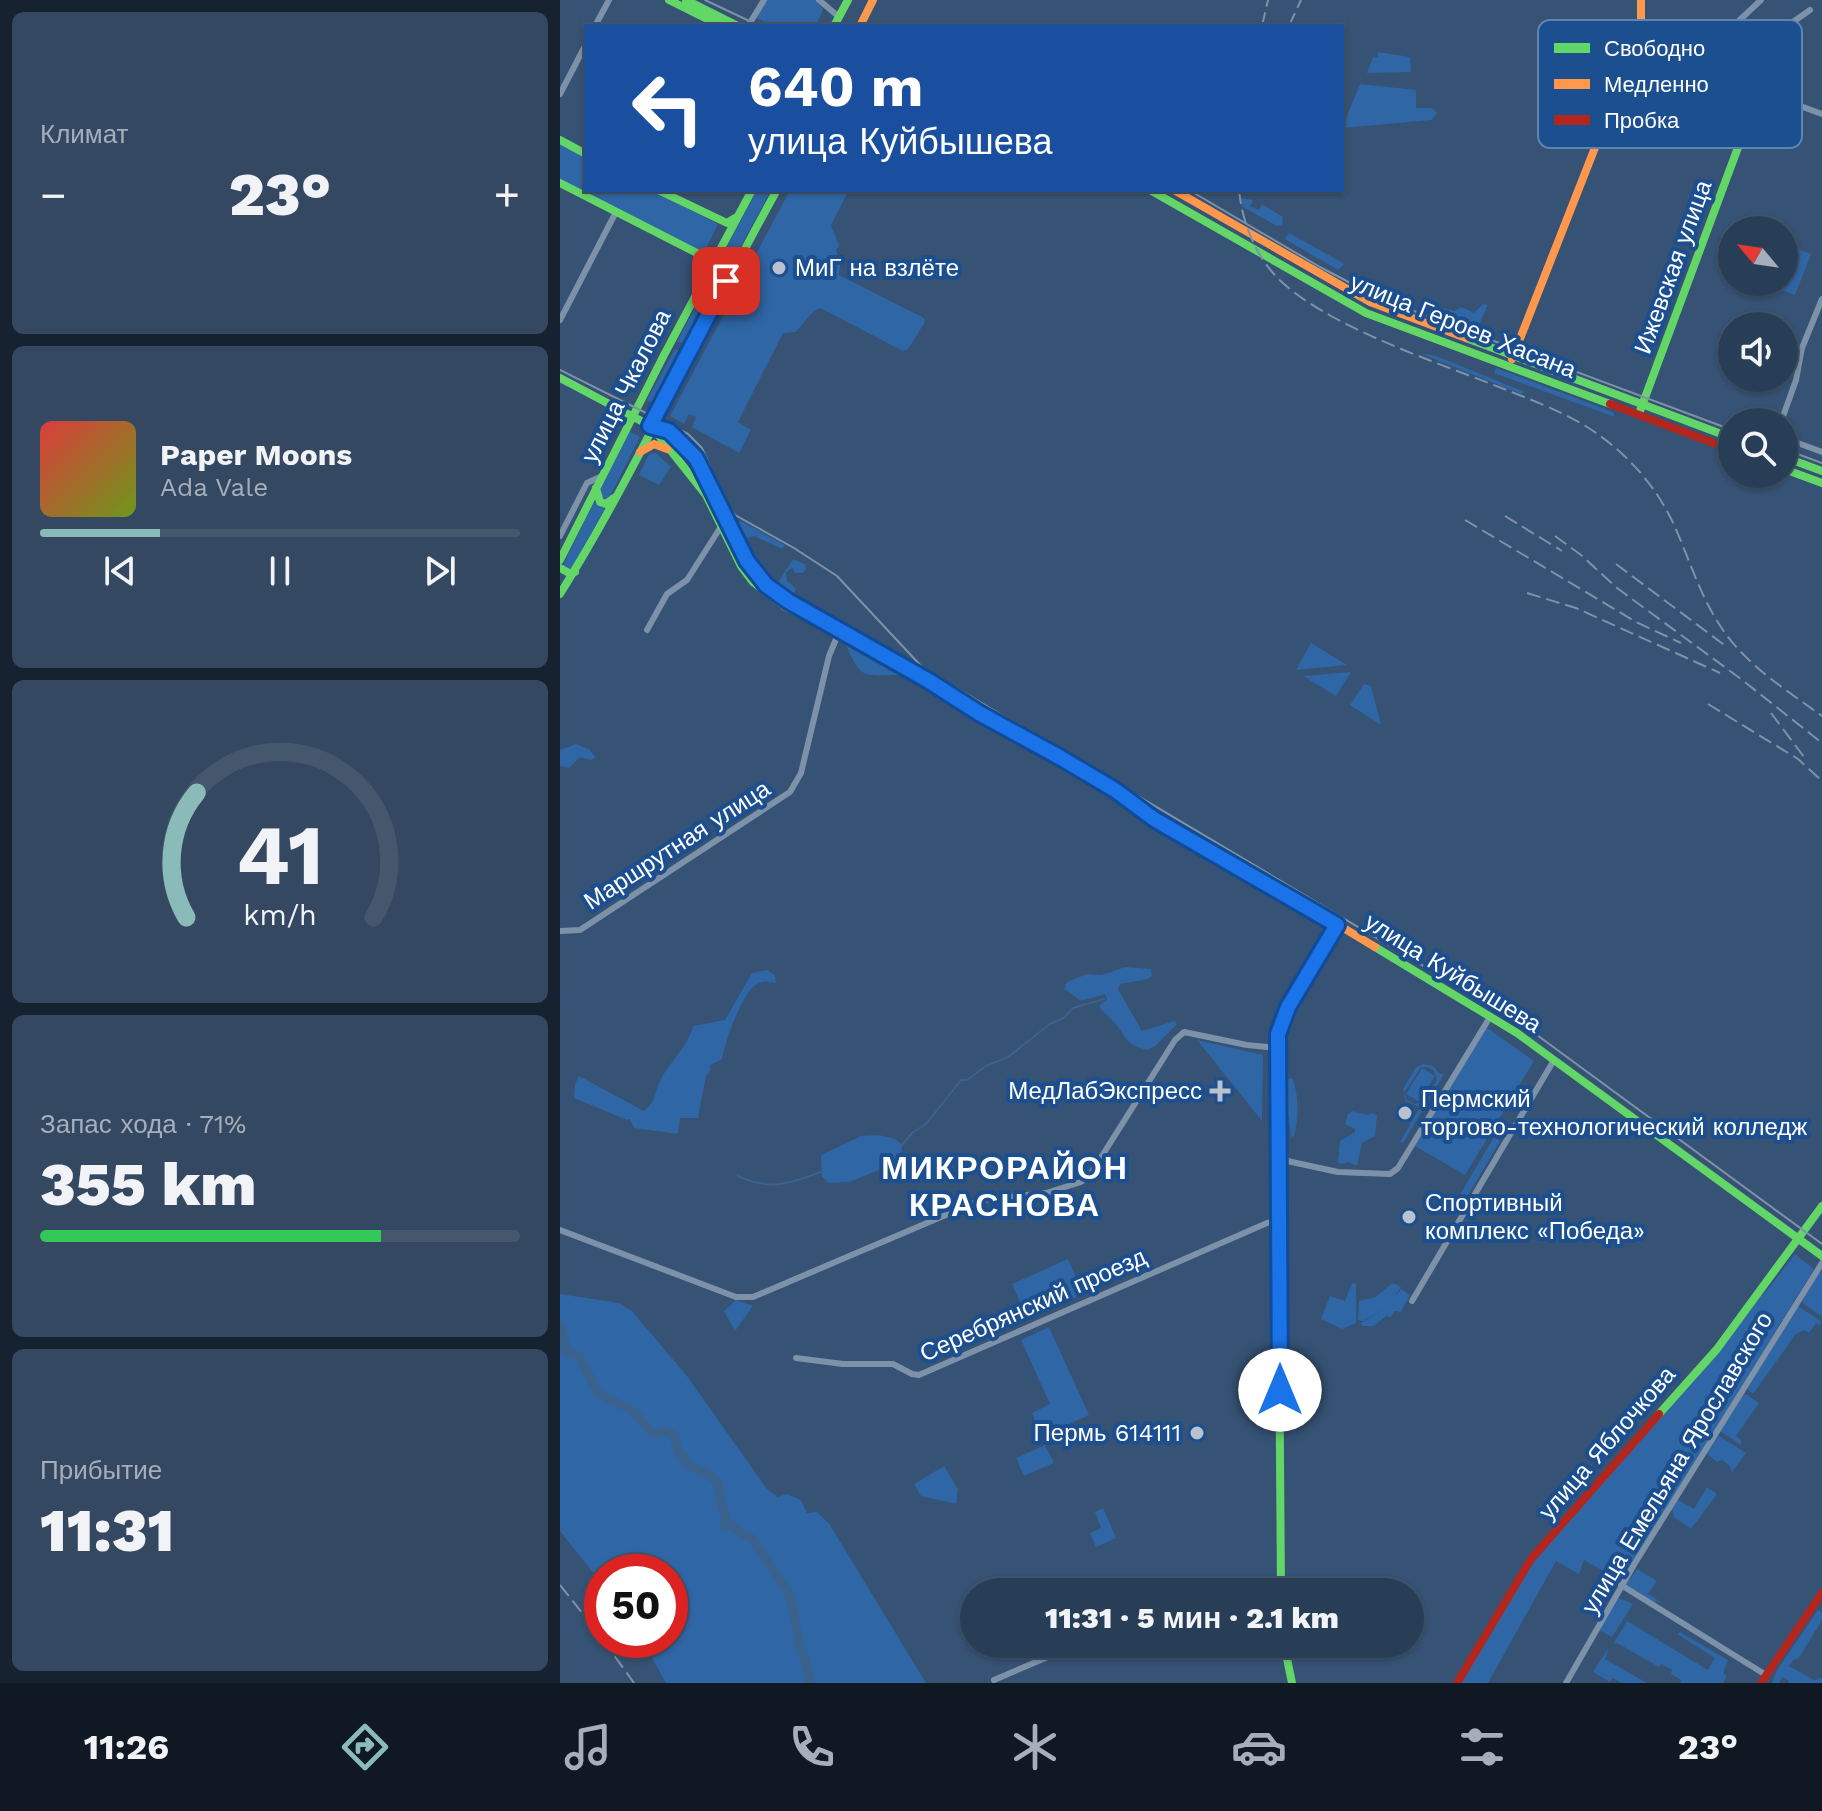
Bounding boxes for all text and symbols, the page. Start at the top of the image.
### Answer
legend [1538,20,1802,148]
text: Свободно [1604,36,1705,61]
text: 640 m [748,54,923,120]
icon: left [616,56,720,160]
text: Медленно [1604,72,1709,97]
text: Пробка [1604,108,1680,133]
text: Климат [40,119,129,149]
text: улица Куйбышева [748,121,1052,163]
text: 23° [229,159,331,230]
text: − [40,169,67,221]
text: + [493,169,520,221]
street label: Ижевская улица [1629,176,1718,358]
north arrow [1718,216,1798,296]
map controls [1718,216,1798,488]
pin [692,247,760,315]
place label: МиГ на взлёте [795,254,959,282]
icon: arrive [704,259,748,303]
marker: МиГ на взлёте [770,259,788,277]
street label: улица Героев Хасана [1346,268,1581,384]
street label: улица Чкалова [575,304,677,467]
button: sound [1718,312,1798,392]
button: search [1718,408,1798,488]
text: Paper Moons [160,437,352,472]
text: Ada Vale [160,472,268,502]
icon: previous [98,549,142,593]
icon: pause [258,549,302,593]
icon: next [418,549,462,593]
street label: Маршрутная улица [579,774,776,916]
text: 41 [236,806,324,903]
text: km/h [243,898,317,932]
street label: улица Куйбышева [1360,907,1547,1039]
place label: МедЛабЭкспресс [1008,1077,1202,1105]
marker: МедЛабЭкспресс [1209,1080,1231,1102]
place label: Пермский торгово-технологический колледж [1421,1085,1807,1141]
marker: Пермский торгово-технологический колледж [1396,1104,1414,1122]
text: Запас хода · 71% [40,1109,246,1139]
text: 355 km [40,1149,256,1220]
district label: МИКРОРАЙОН КРАСНОВА [881,1149,1129,1224]
place label: Спортивный комплекс «Победа» [1425,1189,1645,1245]
marker: Спортивный комплекс «Победа» [1400,1208,1418,1226]
street label: Серебрянский проезд [916,1242,1150,1368]
street label: улица Емельяна Ярославского [1576,1307,1778,1619]
position arrow [1238,1348,1322,1432]
street label: улица Яблочкова [1533,1360,1682,1525]
place label: Пермь 614111 [1034,1419,1181,1447]
marker: Пермь 614111 [1188,1424,1206,1442]
text: Прибытие [40,1455,162,1485]
text: 11:31 [40,1495,174,1566]
speed limit sign: 50 [584,1554,688,1658]
text: 11:31 · 5 мин · 2.1 km [1045,1600,1339,1635]
icon: directions [337,1719,393,1775]
icon: music [560,1719,616,1775]
icon: phone [784,1719,840,1775]
icon: climate [1007,1719,1063,1775]
icon: car [1231,1719,1287,1775]
icon: filters [1454,1719,1510,1775]
text: 11:26 [84,1726,169,1768]
text: 23° [1678,1726,1738,1768]

